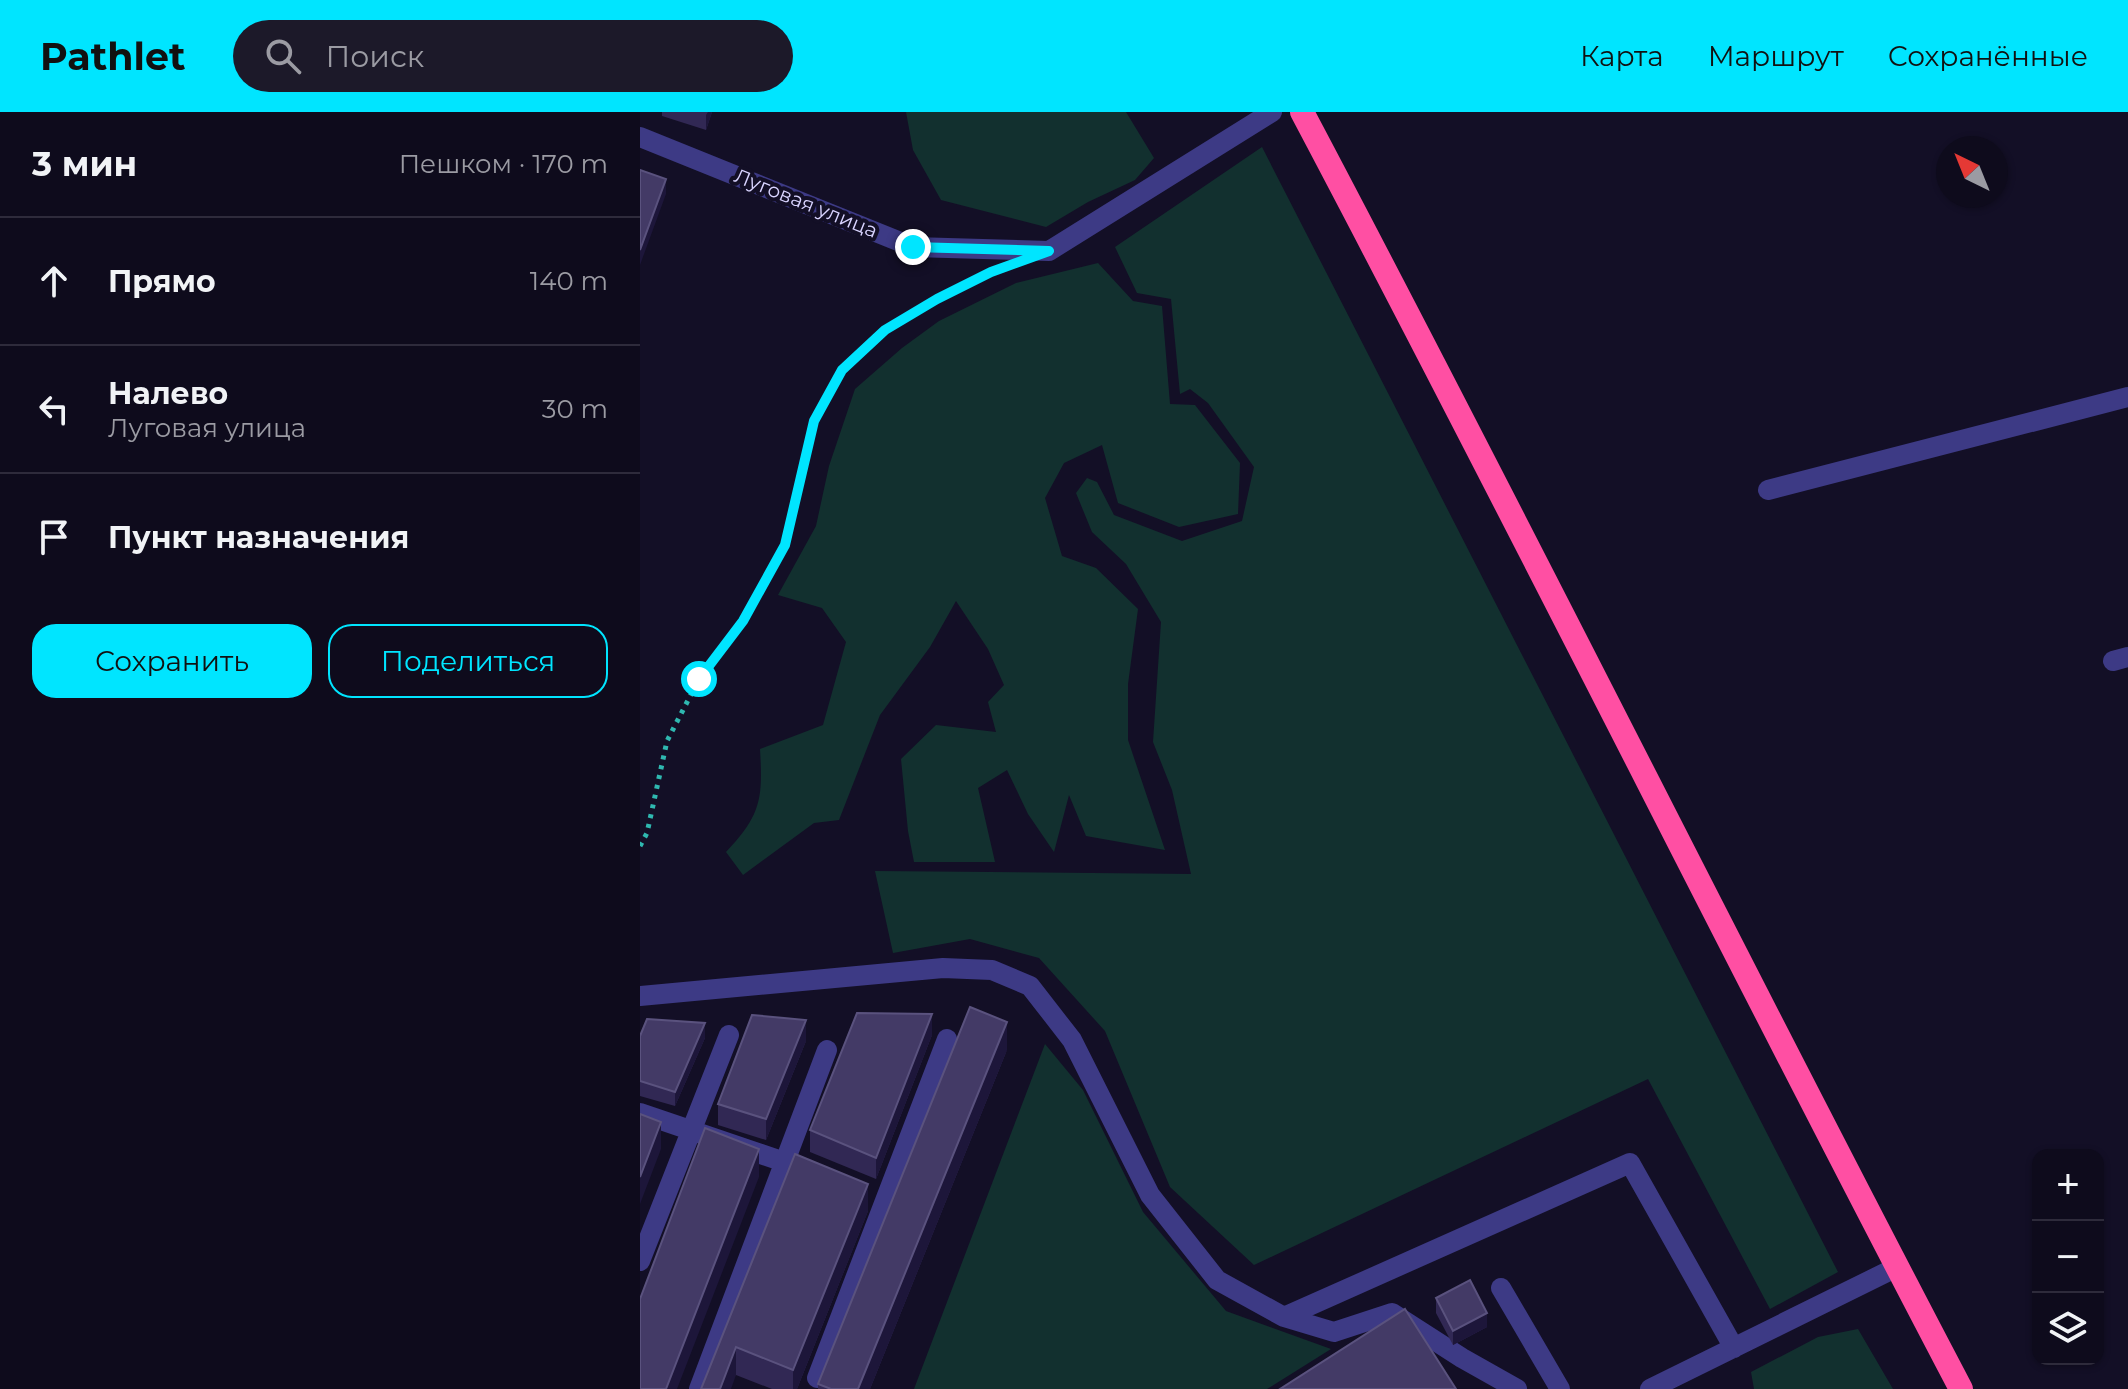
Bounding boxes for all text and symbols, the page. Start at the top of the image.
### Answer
search box [233,20,793,92]
text: Pathlet [40,33,185,80]
icon: search [261,34,305,78]
text: Поиск [325,38,424,75]
text: Карта [1580,39,1664,73]
text: Маршрут [1708,39,1844,73]
text: Сохранённые [1888,39,2088,73]
north arrow [1936,136,2008,208]
text: 3 мин [32,143,137,185]
text: Пешком · 170 m [399,148,608,180]
street label: Луговая улица [731,163,881,243]
route end [895,229,931,265]
icon: ahead [32,259,76,303]
text: Прямо [108,263,216,300]
text: 140 m [530,265,608,297]
text: Налево [108,375,228,412]
icon: left [32,387,76,431]
text: 30 m [542,393,608,425]
text: Луговая улица [108,412,306,444]
icon: arrive [32,515,76,559]
text: Пункт назначения [108,519,409,556]
button: Сохранить [32,624,312,698]
button: Поделиться [328,624,608,698]
route start [681,661,717,697]
map controls [2032,1149,2104,1365]
button: + [2032,1149,2104,1221]
button: − [2032,1221,2104,1293]
button: layers [2032,1293,2104,1365]

